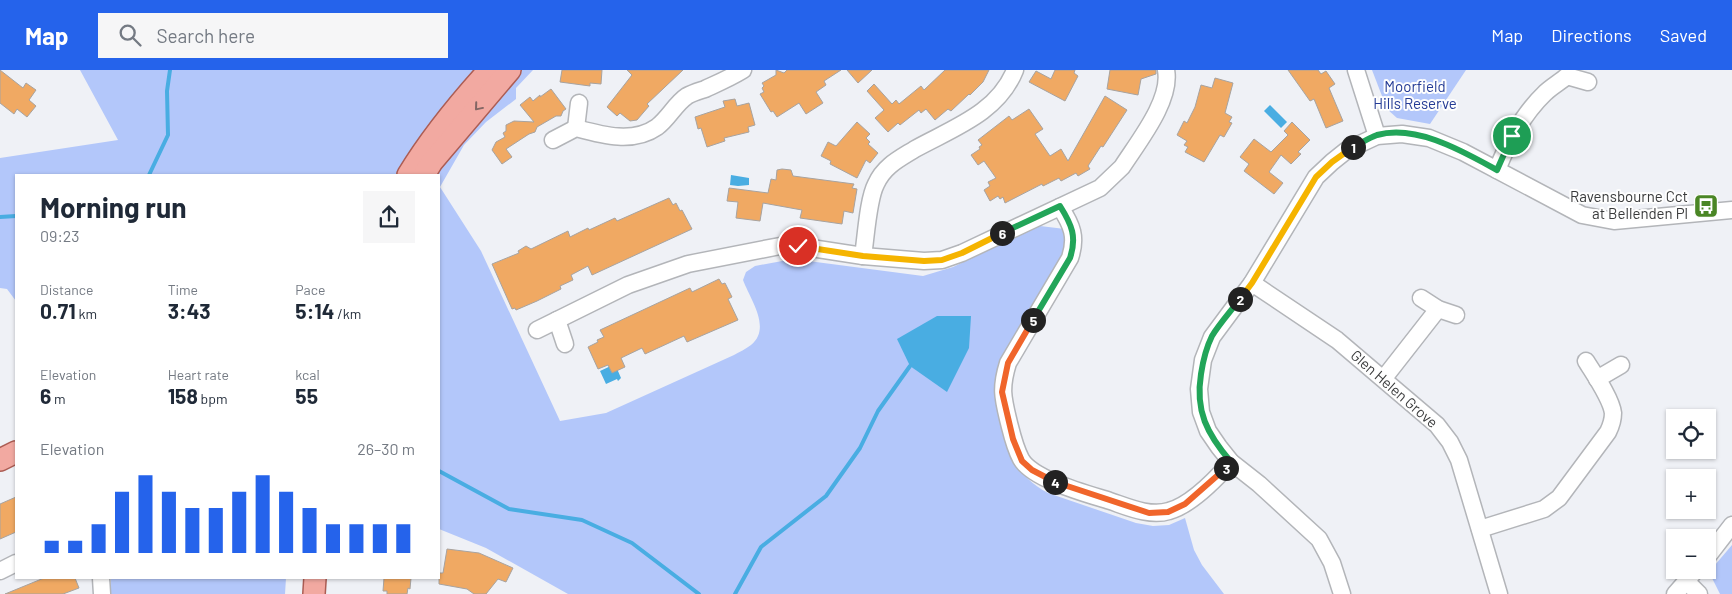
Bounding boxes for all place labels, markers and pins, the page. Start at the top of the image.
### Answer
pin [1491,115,1533,157]
pin: 1 [1340,134,1366,160]
place label: Ravensbourne Cct at Bellenden Pl [1570,187,1688,222]
bus stop icon: Ravensbourne Cct at Bellenden Pl [1693,193,1719,219]
pin: 6 [990,220,1014,246]
pin [777,225,819,267]
pin: 2 [1228,286,1252,312]
pin: 5 [1020,308,1046,332]
pin: 3 [1214,456,1238,480]
pin: 4 [1042,470,1068,494]

